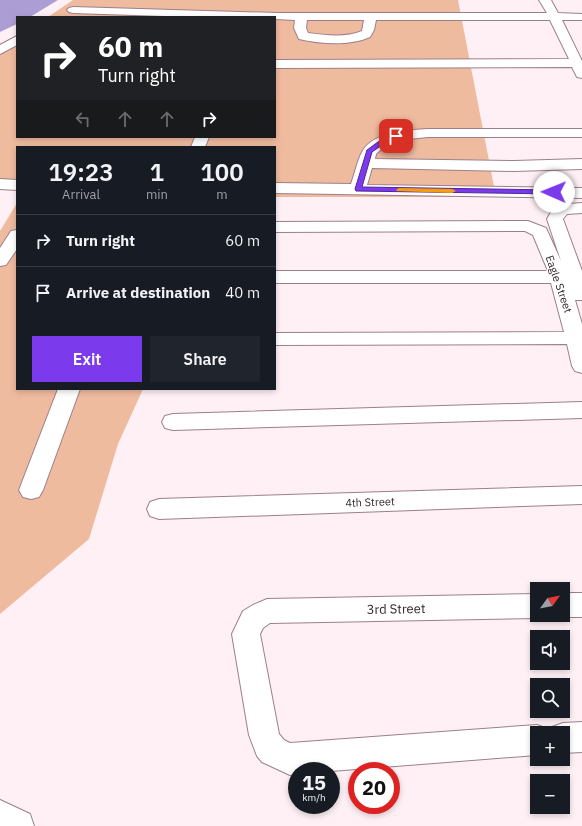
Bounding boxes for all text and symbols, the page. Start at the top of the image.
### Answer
text: 60 m [98,28,163,65]
icon: right [32,32,84,84]
text: Turn right [98,64,176,87]
icon: left [72,108,94,130]
icon: ahead [114,108,136,130]
icon: ahead [156,108,178,130]
icon: right [198,108,220,130]
pin [379,119,413,153]
icon: arrive [385,125,407,147]
text: 19:23 [48,156,114,188]
text: 1 [150,156,164,188]
text: 100 [200,156,244,188]
position arrow [533,171,575,213]
text: Arrival [62,186,100,203]
text: min [146,186,168,203]
text: m [216,186,228,203]
icon: right [32,230,54,252]
text: Turn right [66,231,135,250]
text: 60 m [225,231,260,250]
street label: Eagle Street [543,253,575,315]
icon: arrive [32,282,54,304]
text: Arrive at destination [66,283,210,302]
text: 40 m [225,283,260,302]
button: Exit [32,336,142,382]
button: Share [150,336,260,382]
street label: 4th Street [345,494,395,510]
north arrow [530,582,570,622]
map controls [530,582,570,814]
street label: 3rd Street [366,600,426,618]
button: sound [530,630,570,670]
button: search [530,678,570,718]
button: + [530,726,570,766]
speed limit sign: 20 [348,762,400,814]
text: 15 [302,769,326,796]
button: − [530,774,570,814]
text: km/h [302,791,326,804]

